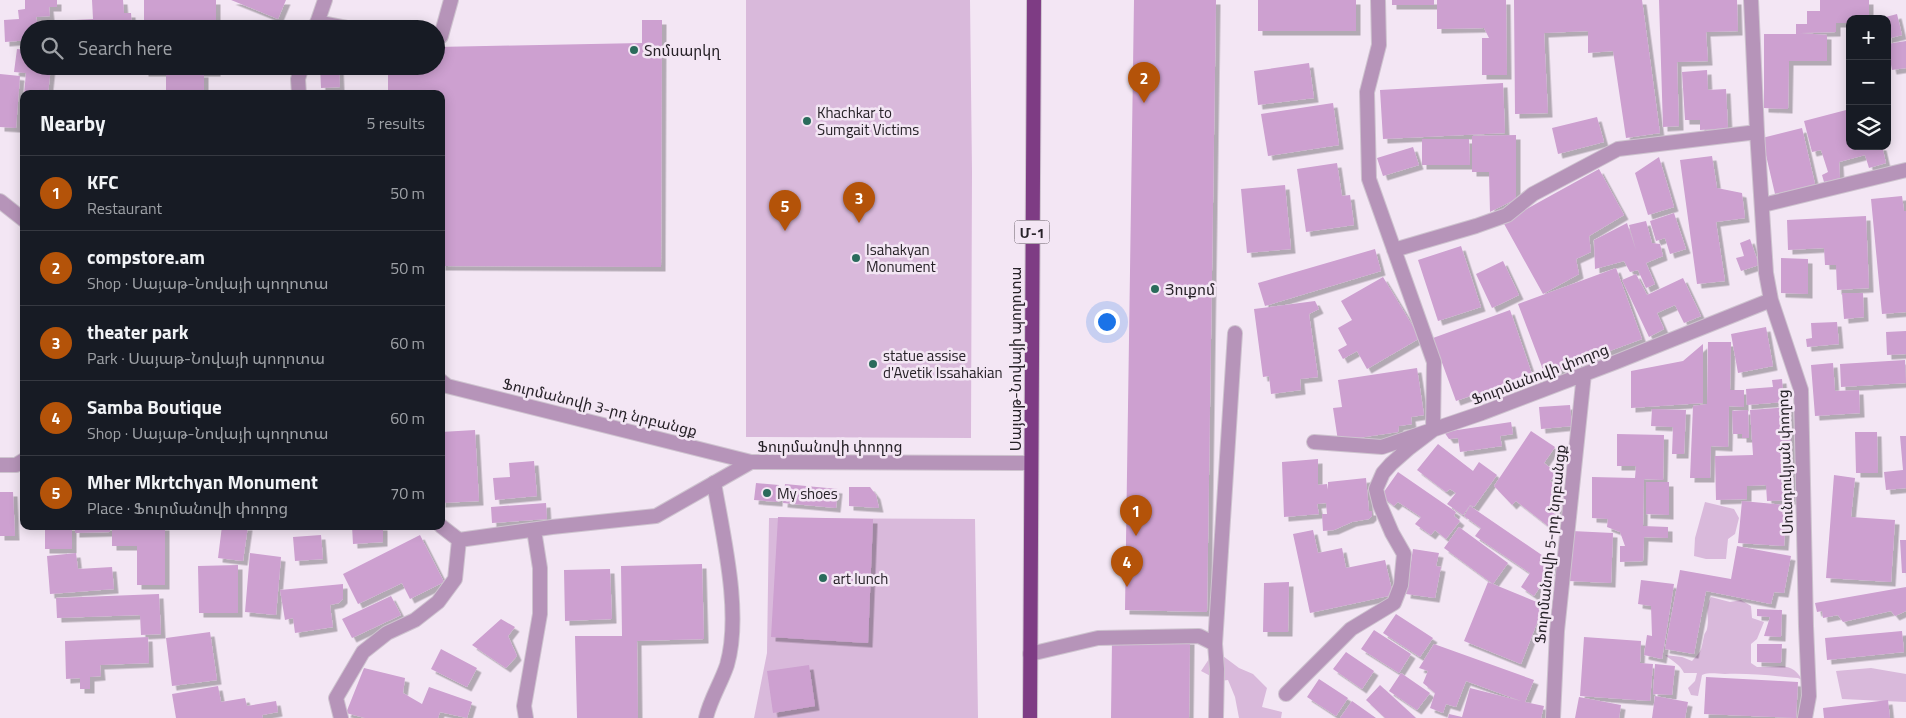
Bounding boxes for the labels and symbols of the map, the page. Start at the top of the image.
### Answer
place label: Տոմսարկղ [644,39,721,62]
marker: Տոմսարկղ [628,44,640,56]
pin: 2 [1128,62,1160,103]
place label: Khachkar to Sumgait Victims [817,101,919,141]
marker: Khachkar to Sumgait Victims [801,115,813,127]
pin: 3 [843,182,875,223]
pin: 5 [769,190,801,231]
road number: Մ-1 [1014,220,1050,243]
place label: Isahakyan Monument [866,238,937,278]
marker: Isahakyan Monument [850,252,862,264]
street label: Սայաթ-Նովայի պողոտա [1004,267,1027,451]
place label: Յուքոմ [1165,278,1215,301]
marker: Յուքոմ [1149,283,1161,295]
your location [1094,309,1120,335]
street label: Ֆուրմանովի փողոց [1468,337,1612,411]
place label: statue assise d'Avetik Issahakian [883,344,1003,384]
marker: statue assise d'Avetik Issahakian [867,358,879,370]
street label: Ֆուրմանովի 3-րդ նրբանցք [500,372,700,442]
street label: Սունդուկյան փողոց [1771,389,1799,535]
street label: Ֆուրմանովի փողոց [758,435,902,458]
street label: Ֆուրմանովի 5-րդ նրբանցք [1528,443,1572,645]
place label: My shoes [777,482,838,505]
marker: My shoes [761,487,773,499]
pin: 1 [1120,495,1152,536]
pin: 4 [1111,546,1143,587]
place label: art lunch [833,567,888,590]
marker: art lunch [817,572,829,584]

